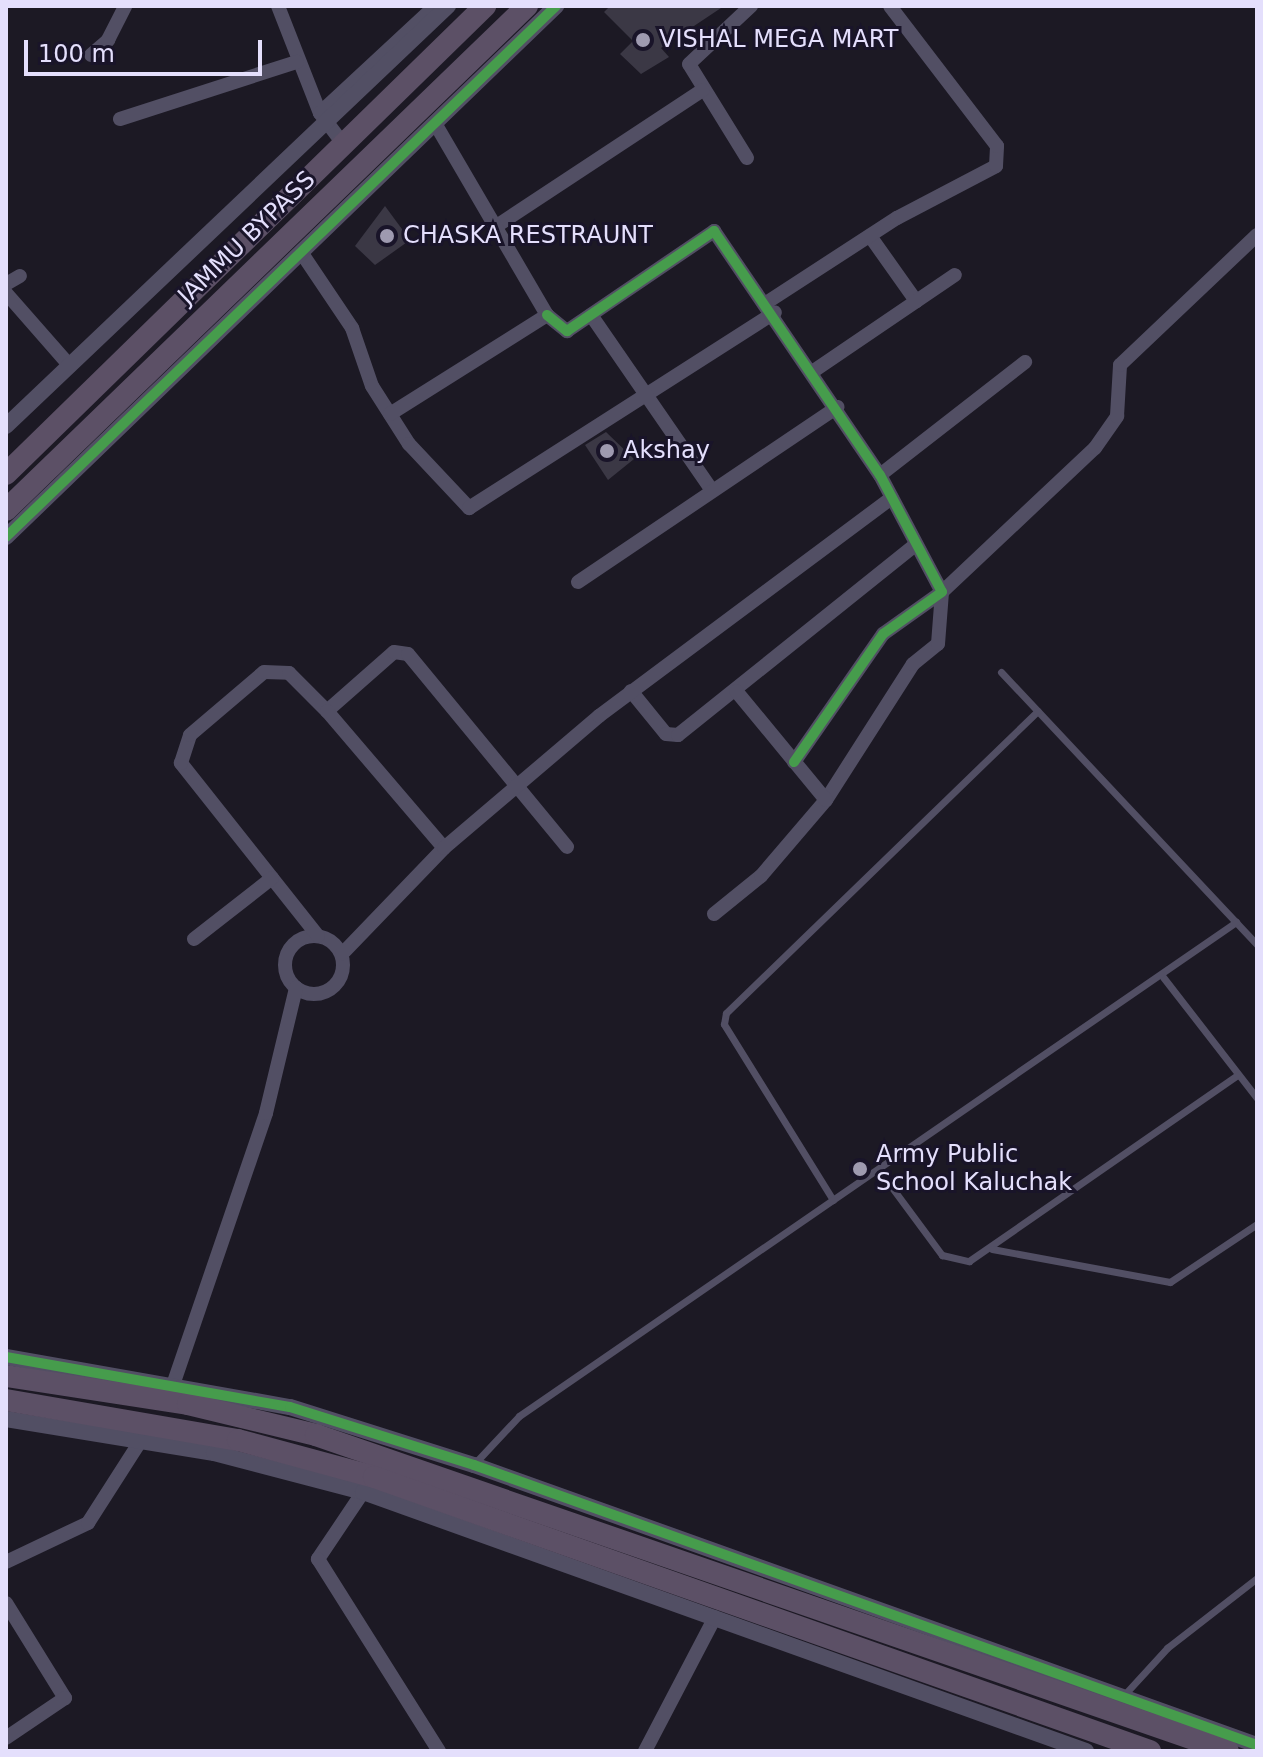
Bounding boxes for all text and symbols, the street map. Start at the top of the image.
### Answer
scale bar [28,24,266,74]
place label: VISHAL MEGA MART [659,26,898,54]
marker: VISHAL MEGA MART [634,31,652,49]
text: 100 m [38,40,115,68]
street label: JAMMU BYPASS [173,165,321,311]
place label: CHASKA RESTRAUNT [403,222,653,250]
marker: CHASKA RESTRAUNT [378,227,396,245]
place label: Akshay [623,437,710,465]
marker: Akshay [598,442,616,460]
place label: Army Public School Kaluchak [876,1141,1072,1197]
marker: Army Public School Kaluchak [851,1160,869,1178]

